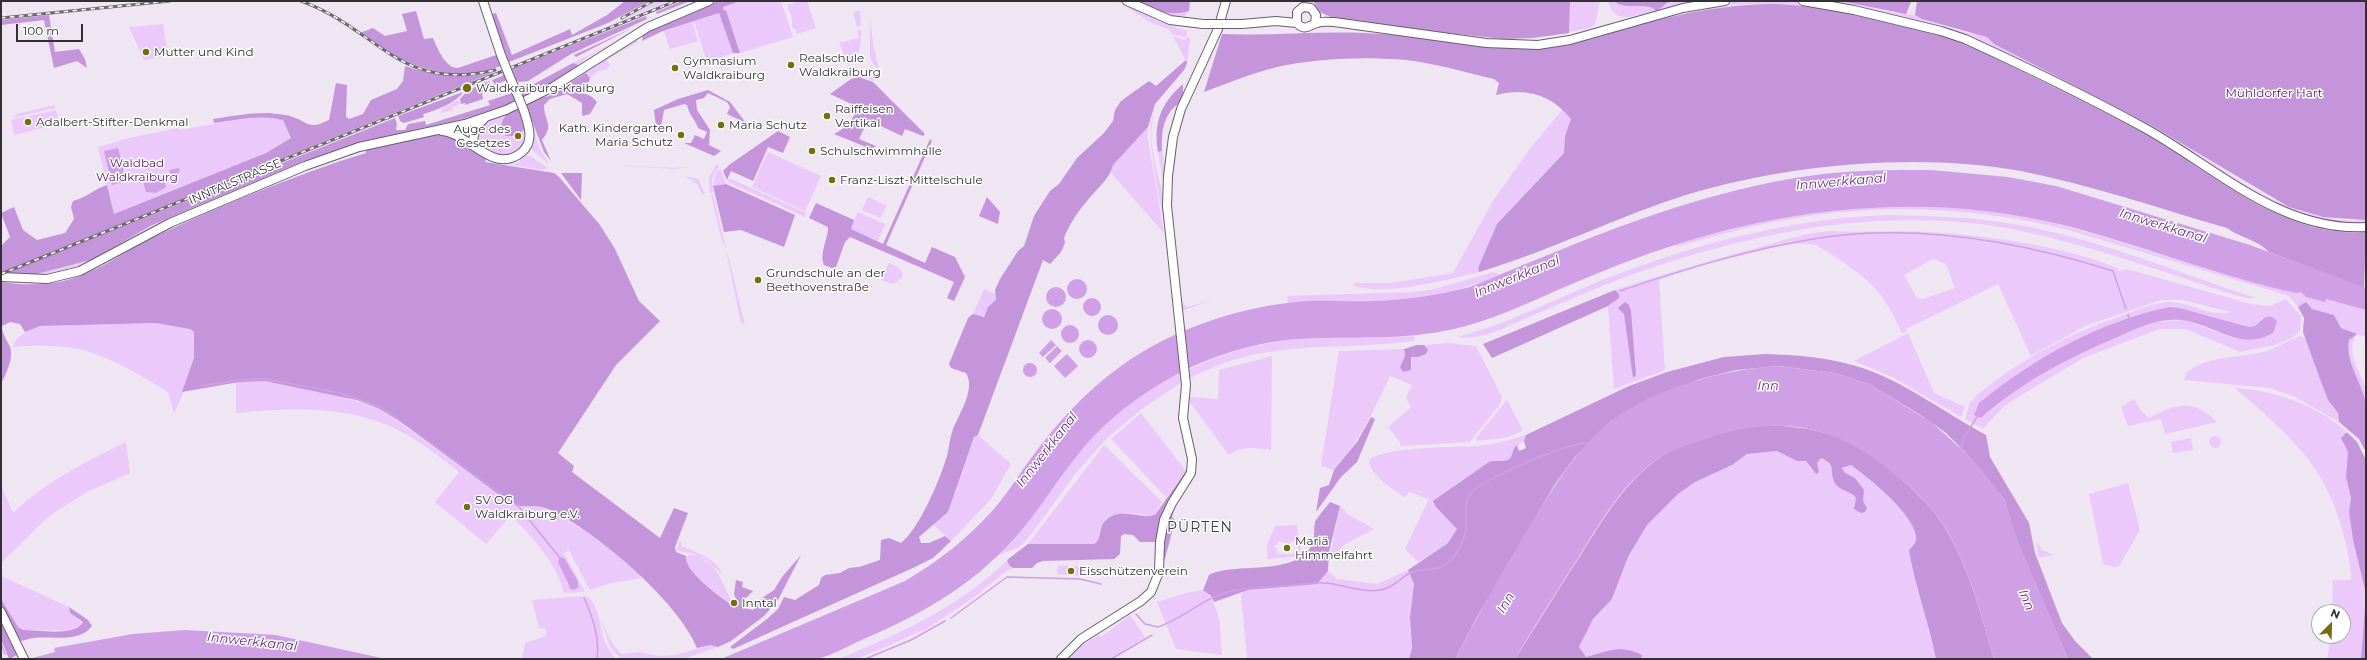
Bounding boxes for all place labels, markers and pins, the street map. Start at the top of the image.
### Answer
place label: Mutter und Kind [154,45,254,59]
marker: Mutter und Kind [141,47,151,57]
place label: Realschule Waldkraiburg [799,51,881,79]
place label: Gymnasium Waldkraiburg [683,54,765,82]
marker: Realschule Waldkraiburg [786,60,796,70]
marker: Gymnasium Waldkraiburg [670,63,680,73]
place label: Waldkraiburg-Kraiburg [476,81,615,95]
marker: Waldkraiburg-Kraiburg [461,82,473,94]
place label: Raiffeisen Vertikal [835,102,894,130]
marker: Raiffeisen Vertikal [822,111,832,121]
place label: Adalbert-Stifter-Denkmal [36,115,189,129]
marker: Adalbert-Stifter-Denkmal [23,117,33,127]
place label: Maria Schutz [729,118,807,132]
marker: Maria Schutz [716,120,726,130]
place label: Kath. Kindergarten Maria Schutz [559,121,673,149]
place label: Auge des Gesetzes [454,122,510,150]
marker: Kath. Kindergarten Maria Schutz [676,130,686,140]
marker: Auge des Gesetzes [513,131,523,141]
place label: Schulschwimmhalle [820,144,942,158]
marker: Schulschwimmhalle [807,146,817,156]
place label: Franz-Liszt-Mittelschule [840,173,983,187]
marker: Franz-Liszt-Mittelschule [827,175,837,185]
place label: Grundschule an der Beethovenstraße [766,266,885,294]
marker: Grundschule an der Beethovenstraße [753,275,763,285]
place label: SV OG Waldkraiburg e.V. [475,493,580,521]
marker: SV OG Waldkraiburg e.V. [462,502,472,512]
place label: Mariä Himmelfahrt [1295,534,1373,562]
marker: Mariä Himmelfahrt [1282,543,1292,553]
place label: Eisschützenverein [1079,564,1188,578]
marker: Eisschützenverein [1066,566,1076,576]
place label: Inntal [742,596,777,610]
marker: Inntal [729,598,739,608]

